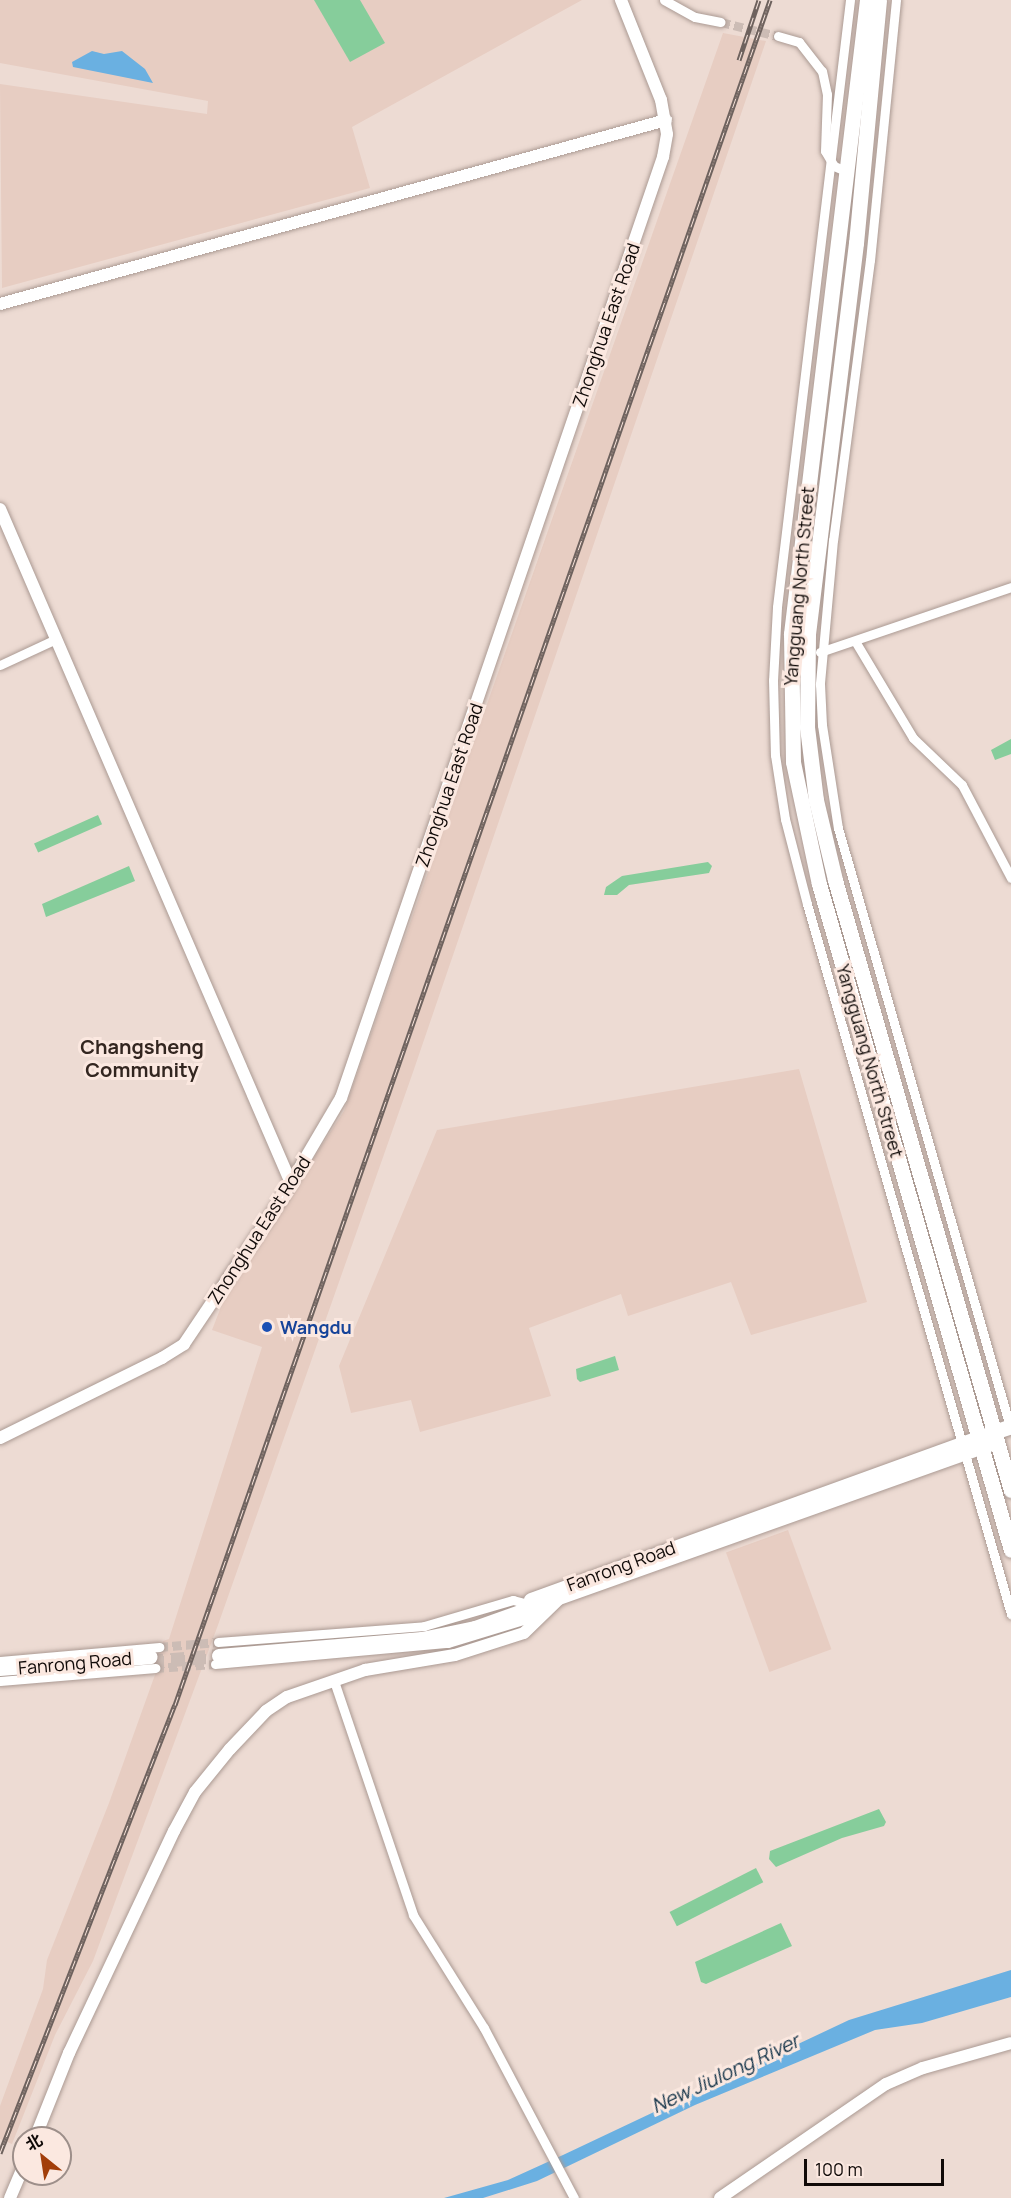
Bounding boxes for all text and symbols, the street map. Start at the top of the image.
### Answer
street label: Zhonghua East Road [568,240,644,410]
street label: Yangguang North Street [780,485,818,687]
street label: Zhonghua East Road [411,700,487,870]
street label: Yangguang North Street [832,962,908,1160]
district label: Changsheng Community [80,1034,204,1081]
street label: Zhonghua East Road [203,1152,315,1308]
place label: Wangdu [280,1316,352,1338]
marker: Wangdu [258,1318,276,1336]
street label: Fanrong Road [564,1536,678,1596]
street label: Fanrong Road [17,1647,133,1679]
water label: New Jiulong River [647,2028,803,2118]
north arrow [12,2126,72,2186]
text: 北 [22,2129,46,2156]
scale bar [807,2147,946,2185]
text: 100 m [815,2157,863,2181]

